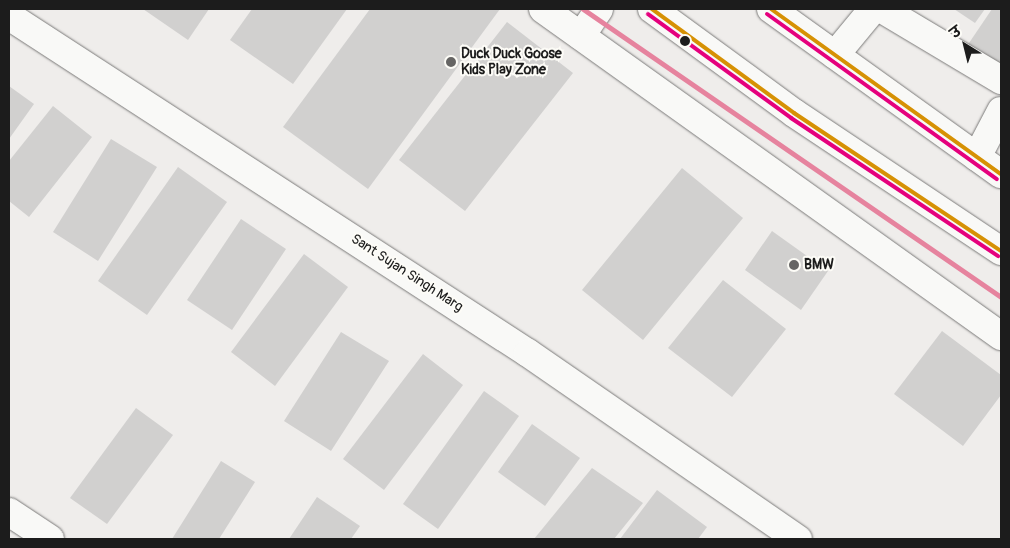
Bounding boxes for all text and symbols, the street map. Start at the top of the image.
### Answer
north arrow [940,20,990,70]
text: उ [947,23,965,42]
unlabelled marker [680,36,690,46]
place label: Duck Duck Goose Kids Play Zone [461,46,562,78]
marker: Duck Duck Goose Kids Play Zone [445,56,457,68]
street label: Sant Sujan Singh Marg [348,231,466,315]
place label: BMW [804,257,834,273]
marker: BMW [788,259,800,271]

